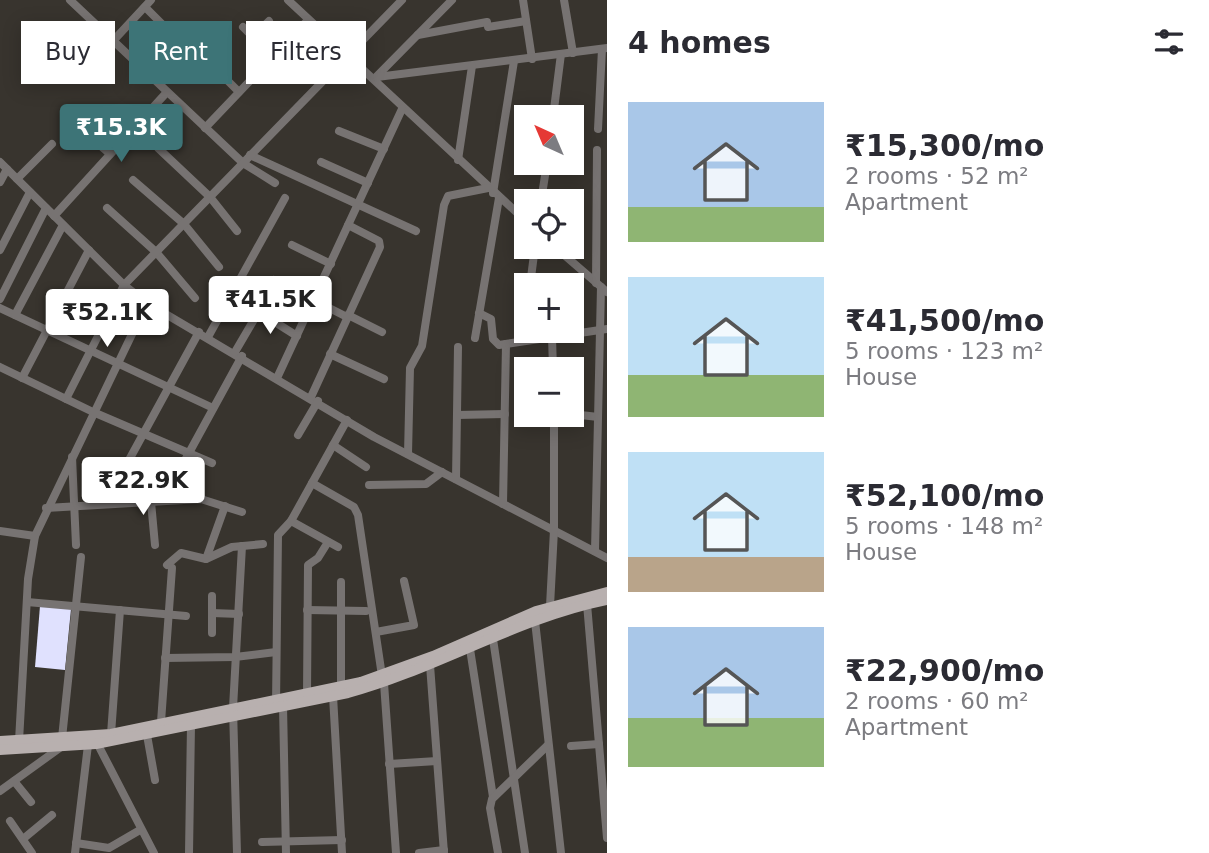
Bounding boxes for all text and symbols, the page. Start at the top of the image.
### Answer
chip: Buy [21,21,115,84]
chip: Rent [129,21,232,84]
chip: Filters [246,21,366,84]
icon: filters [1150,23,1188,61]
text: 4 homes [628,25,771,60]
pin: ₹15.3K [64,104,178,164]
north arrow [514,105,584,175]
map controls [514,105,584,427]
text: ₹15.3K [76,114,166,140]
text: ₹15,300/mo [845,128,1044,163]
icon: home [684,130,768,214]
text: 2 rooms · 52 m² [845,163,1029,189]
button: locate [514,189,584,259]
text: Apartment [845,189,968,215]
button: + [514,273,584,343]
pin: ₹41.5K [213,276,327,336]
text: ₹41.5K [225,286,315,312]
pin: ₹52.1K [50,290,164,349]
text: ₹52.1K [62,299,152,325]
text: ₹41,500/mo [845,303,1044,338]
icon: home [684,305,768,389]
text: 5 rooms · 123 m² [845,338,1043,364]
button: − [514,357,584,427]
text: House [845,364,917,390]
pin: ₹22.9K [86,458,200,517]
text: ₹22.9K [98,467,188,493]
text: ₹52,100/mo [845,478,1044,513]
icon: home [684,480,768,564]
text: 5 rooms · 148 m² [845,513,1043,539]
text: House [845,539,917,565]
text: ₹22,900/mo [845,653,1044,688]
icon: home [684,655,768,739]
text: 2 rooms · 60 m² [845,688,1029,714]
text: Apartment [845,714,968,740]

